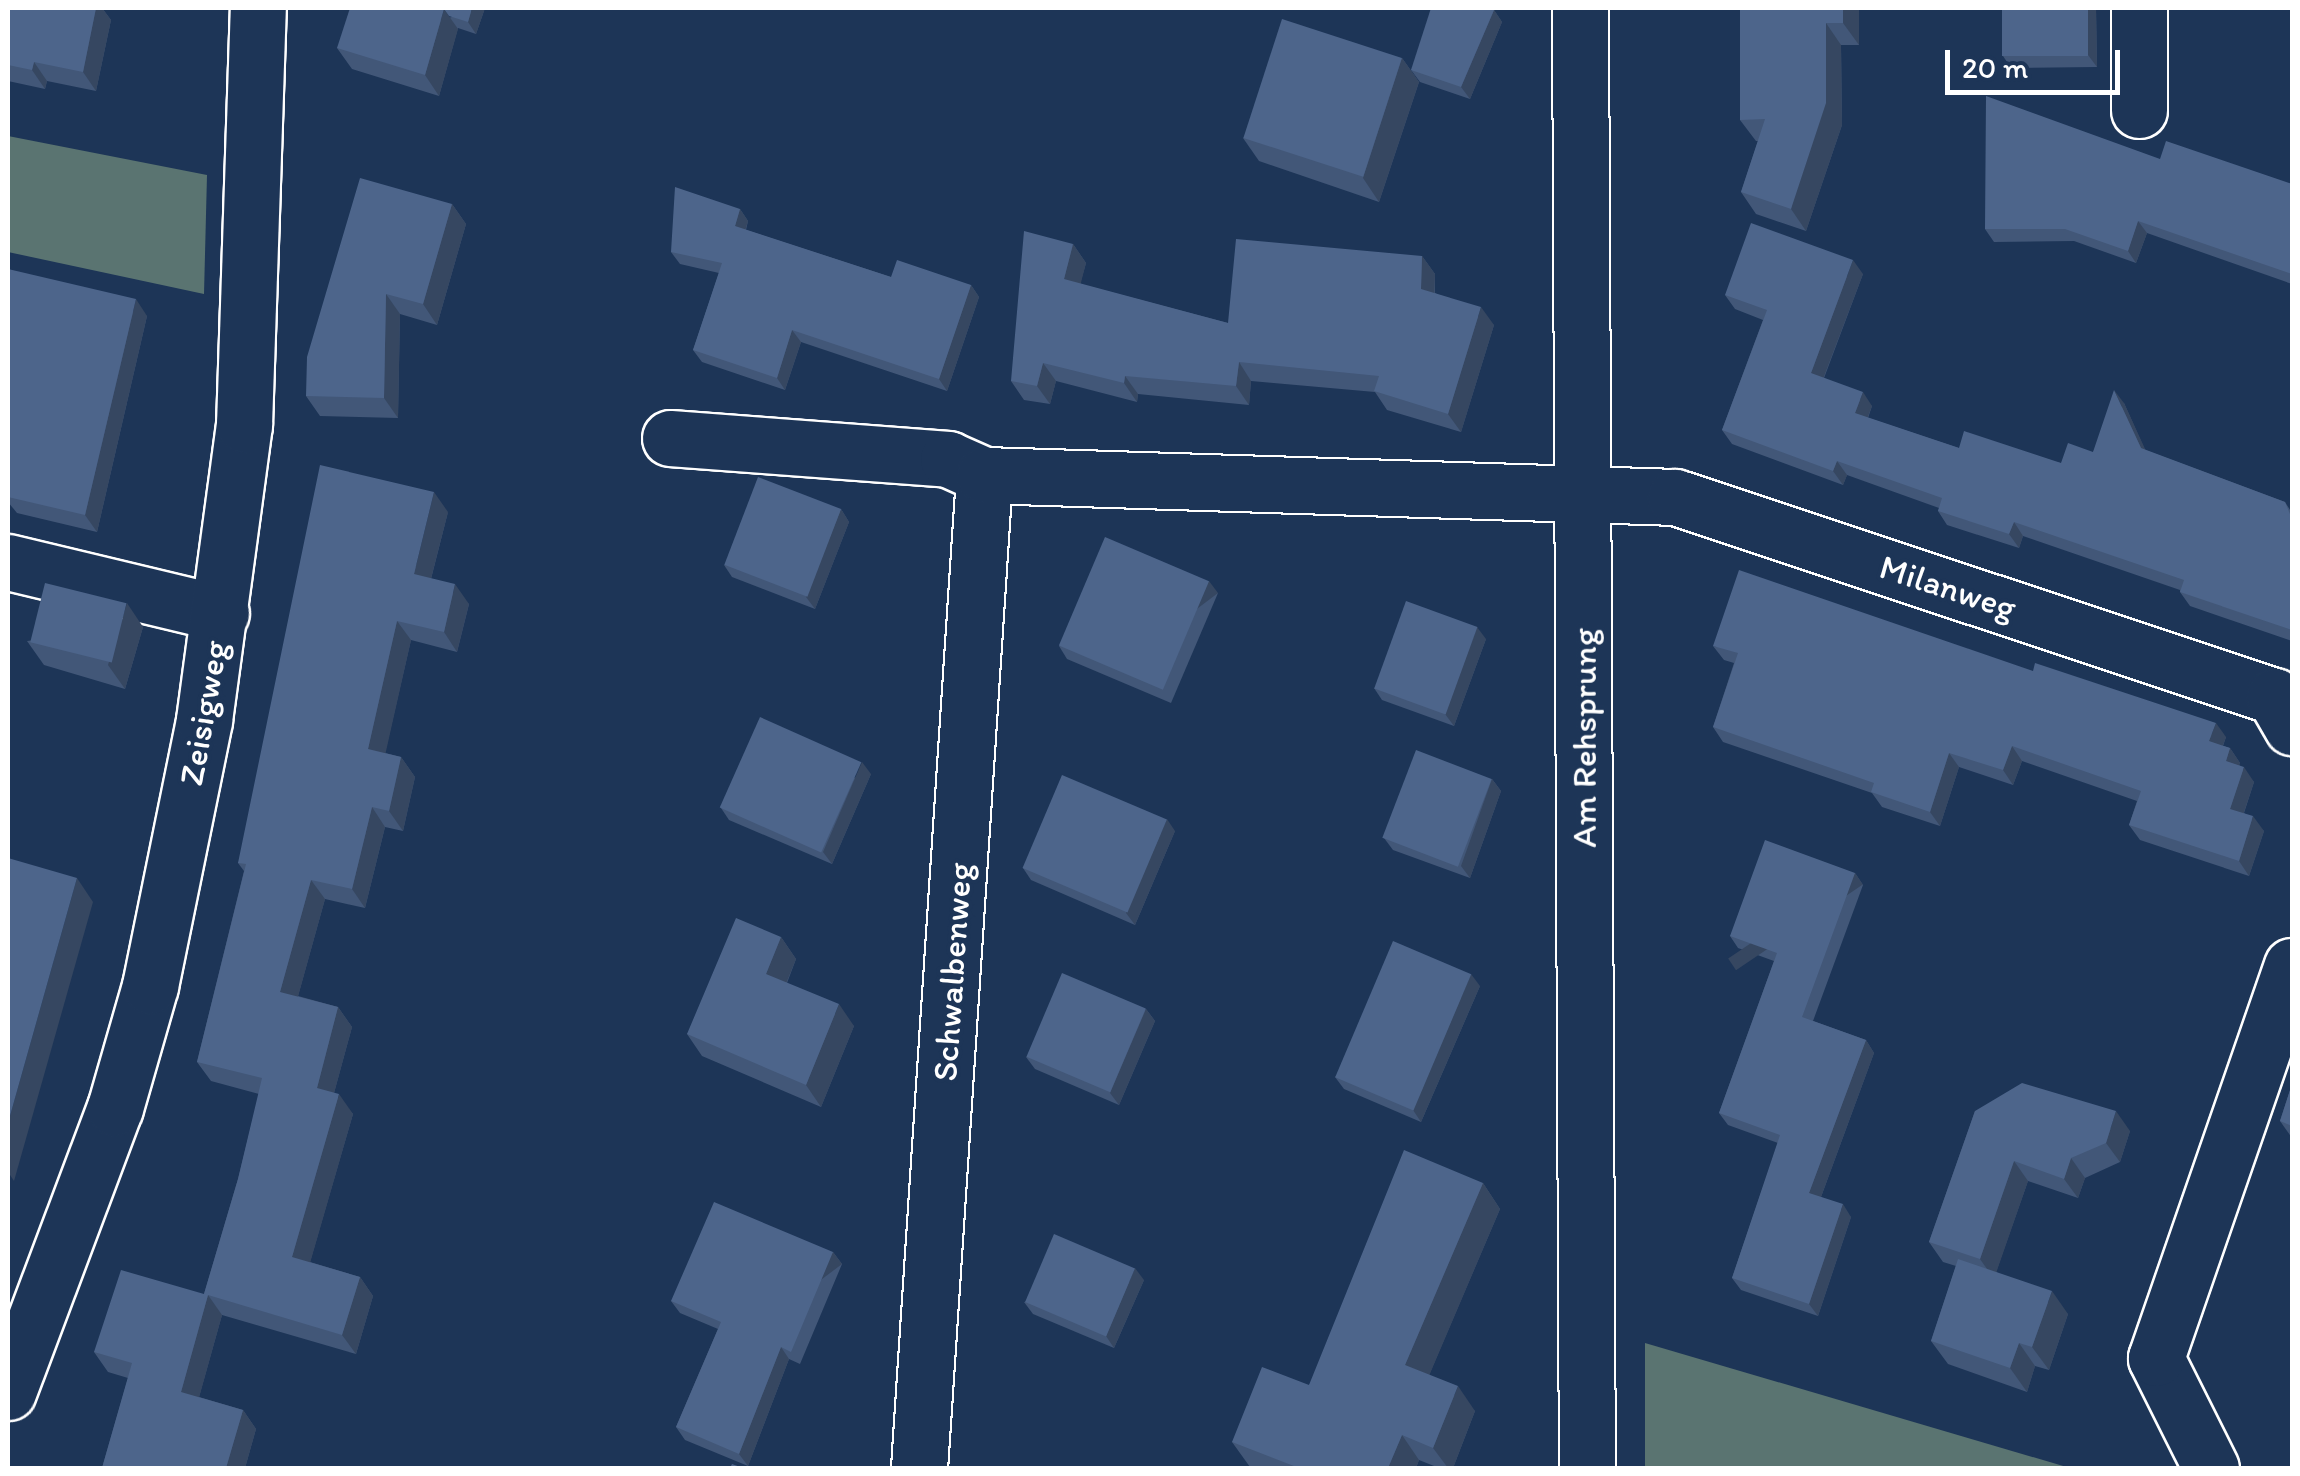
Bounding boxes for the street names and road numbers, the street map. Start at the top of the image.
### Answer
street label: Milanweg [1875,545,2021,629]
street label: Am Rehsprung [1563,628,1605,848]
street label: Zeisigweg [170,637,236,789]
street label: Schwalbenweg [923,861,981,1083]

